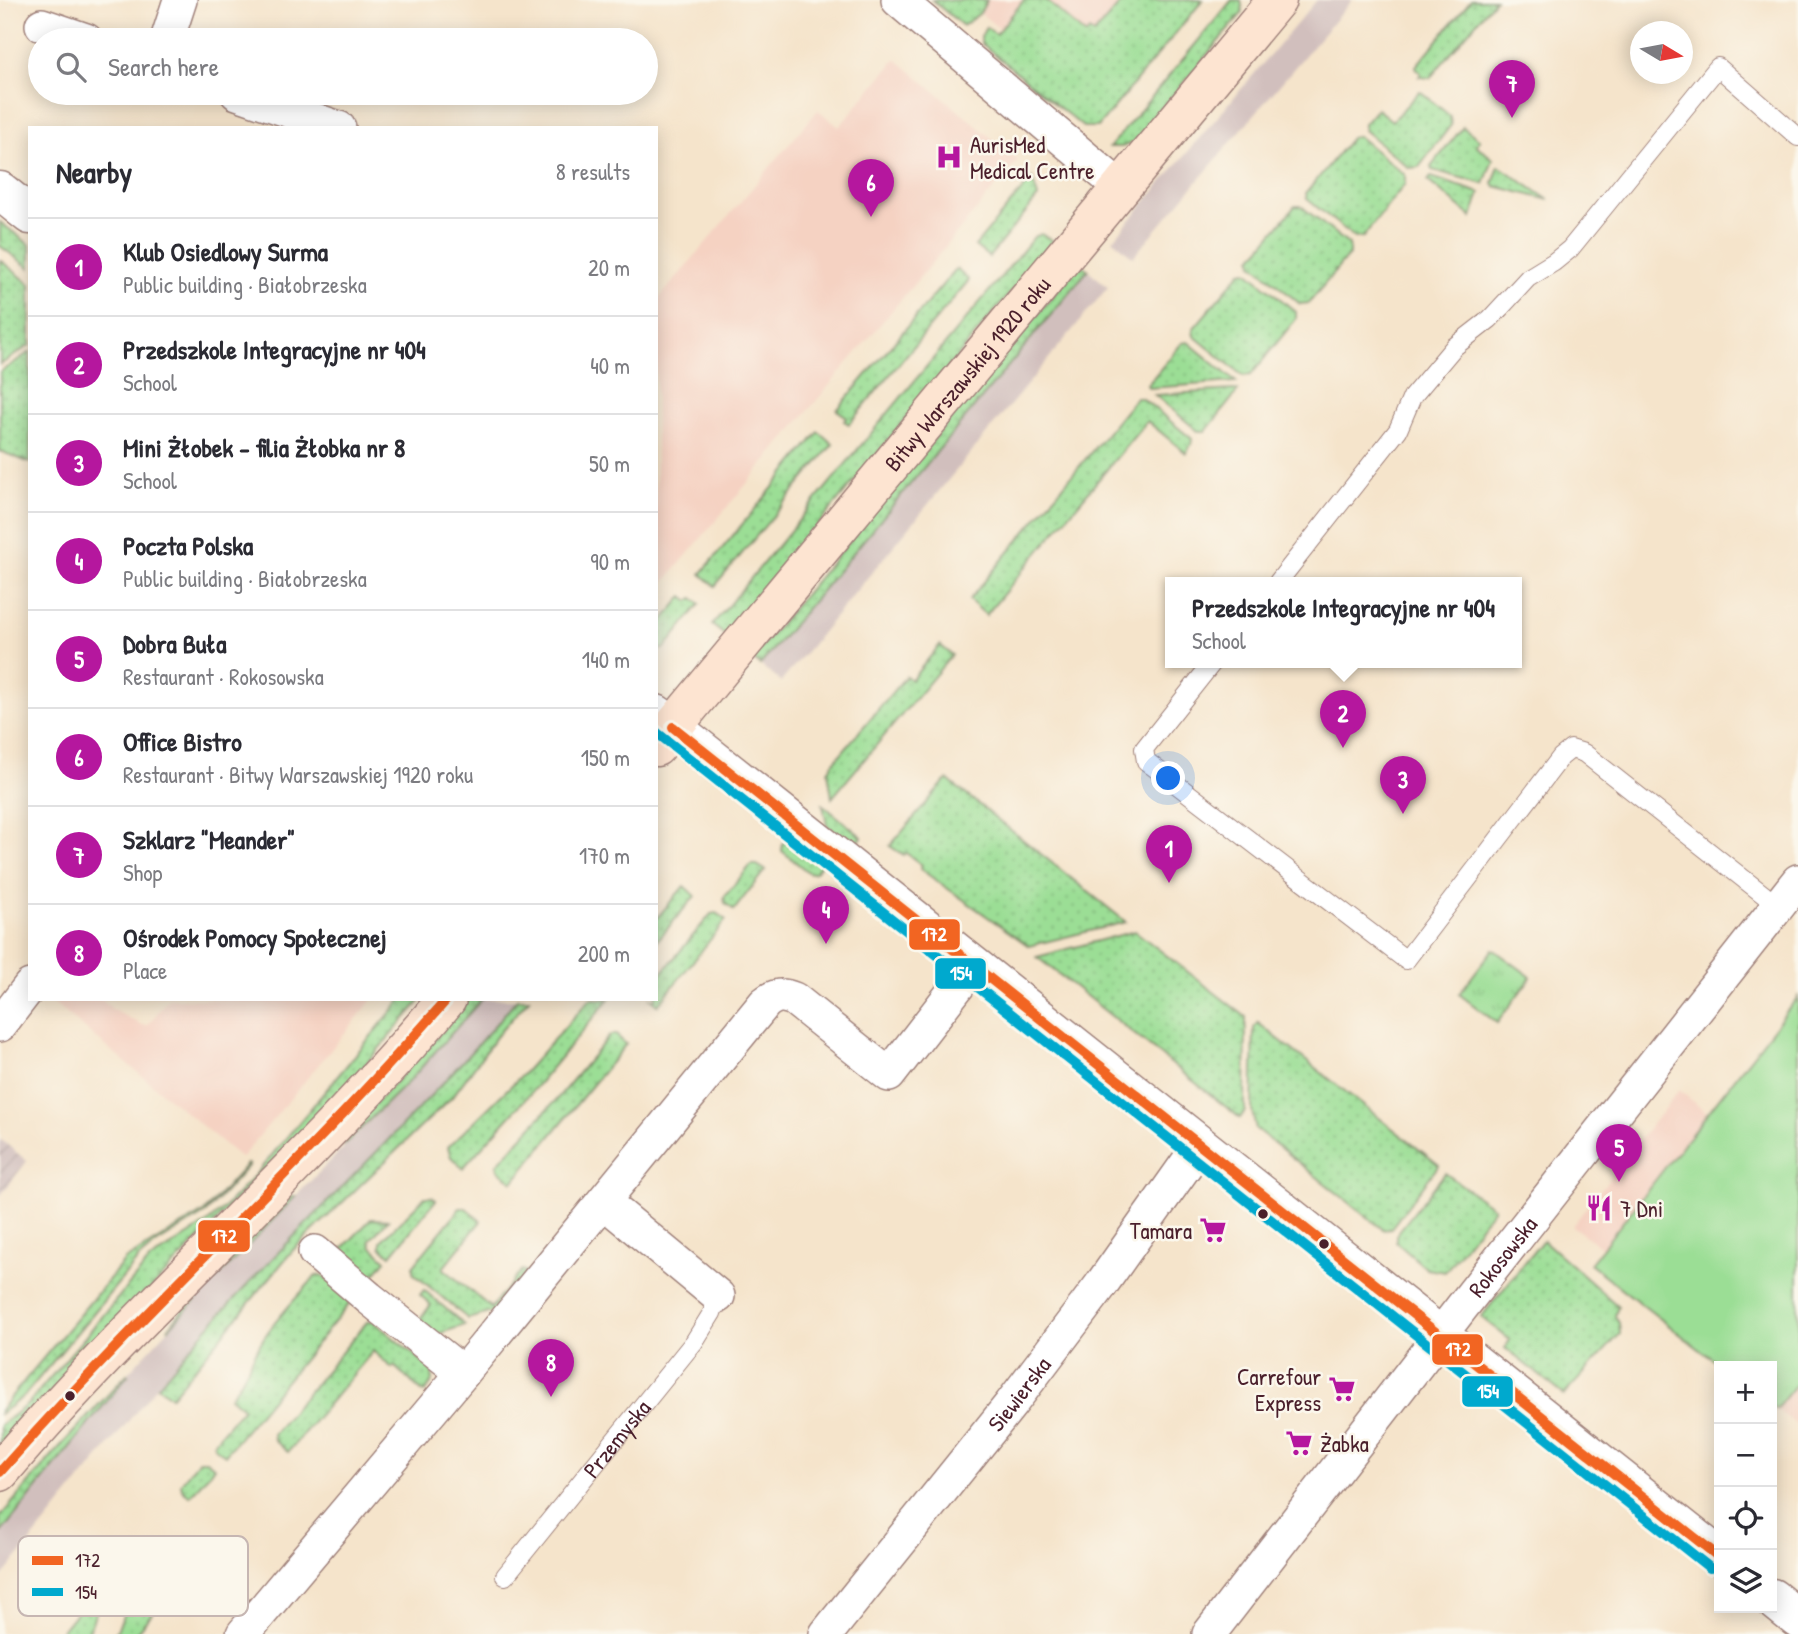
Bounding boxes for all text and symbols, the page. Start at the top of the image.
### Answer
north arrow [1630,21,1693,84]
search box [28,28,658,105]
icon: search [52,48,90,86]
text: Search here [108,49,219,84]
pin: 7 [1489,60,1535,118]
place label: AurisMed Medical Centre [970,129,1094,186]
hospital icon: AurisMed Medical Centre [934,142,964,172]
text: Nearby [56,152,132,192]
text: 8 results [556,156,630,187]
pin: 6 [848,159,894,217]
text: Klub Osiedlowy Surma [123,234,328,269]
text: 1 [75,252,83,283]
text: 20 m [588,252,630,283]
text: Public building · Białobrzeska [123,269,367,300]
street label: Bitwy Warszawskiej 1920 roku [877,269,1057,477]
text: Przedszkole Integracyjne nr 404 [123,332,426,367]
text: 2 [74,350,84,381]
text: 40 m [590,350,630,381]
text: School [123,367,177,398]
text: Mini Żłobek - filia Żłobka nr 8 [123,430,405,465]
text: 3 [74,448,84,479]
text: 50 m [589,448,630,479]
text: School [123,465,177,496]
text: Poczta Polska [123,528,253,563]
text: 4 [75,546,83,577]
text: 90 m [590,546,630,577]
text: Public building · Białobrzeska [123,563,367,594]
popup [1165,577,1522,668]
text: Przedszkole Integracyjne nr 404 [1192,590,1495,625]
text: School [1192,625,1246,656]
text: Dobra Buła [123,626,226,661]
text: 5 [74,644,84,675]
text: 140 m [582,644,630,675]
text: Restaurant · Rokosowska [123,661,324,692]
pin: 2 [1320,690,1366,748]
text: Office Bistro [123,724,242,759]
text: 6 [74,742,84,773]
text: 150 m [581,742,630,773]
pin: 3 [1380,756,1426,814]
text: Restaurant · Bitwy Warszawskiej 1920 roku [123,759,473,790]
your location [1151,761,1185,795]
text: Szklarz "Meander" [123,822,295,857]
pin: 1 [1146,825,1192,883]
text: 7 [73,840,85,871]
text: 170 m [579,840,630,871]
text: Shop [123,857,162,888]
pin: 4 [803,886,849,944]
line badge: 172 [908,918,961,951]
text: Ośrodek Pomocy Społecznej [123,920,387,955]
text: 172 [921,921,947,947]
text: 8 [74,938,84,969]
text: 200 m [578,938,630,969]
text: Place [123,955,167,986]
line badge: 154 [934,957,987,990]
text: 154 [950,960,972,986]
pin: 5 [1596,1124,1642,1182]
restaurant icon: 7 Dni [1584,1193,1614,1223]
place label: 7 Dni [1620,1193,1663,1224]
unlabelled marker [1256,1207,1270,1221]
street label: Rokosowska [1460,1210,1544,1303]
place label: Tamara [1130,1215,1192,1246]
supermarket icon: Tamara [1198,1215,1228,1245]
line badge: 172 [197,1219,251,1253]
text: 172 [211,1223,237,1249]
unlabelled marker [1317,1237,1331,1251]
line badge: 172 [1431,1333,1484,1366]
text: 172 [1445,1336,1471,1362]
pin: 8 [528,1339,574,1397]
street label: Siewierska [980,1350,1057,1437]
place label: Carrefour Express [1237,1361,1321,1418]
map controls [1714,1361,1777,1613]
button: + [1714,1361,1777,1424]
supermarket icon: Carrefour Express [1327,1374,1357,1404]
line badge: 154 [1461,1375,1514,1408]
text: 154 [1477,1378,1499,1404]
unlabelled marker [63,1389,77,1403]
street label: Przemyska [575,1393,657,1484]
button: − [1714,1424,1777,1487]
supermarket icon: Żabka [1284,1428,1314,1458]
place label: Żabka [1320,1428,1369,1459]
button: locate [1714,1487,1777,1550]
legend [18,1536,248,1616]
text: 172 [75,1547,100,1573]
button: layers [1714,1550,1777,1613]
text: 154 [75,1579,97,1605]

